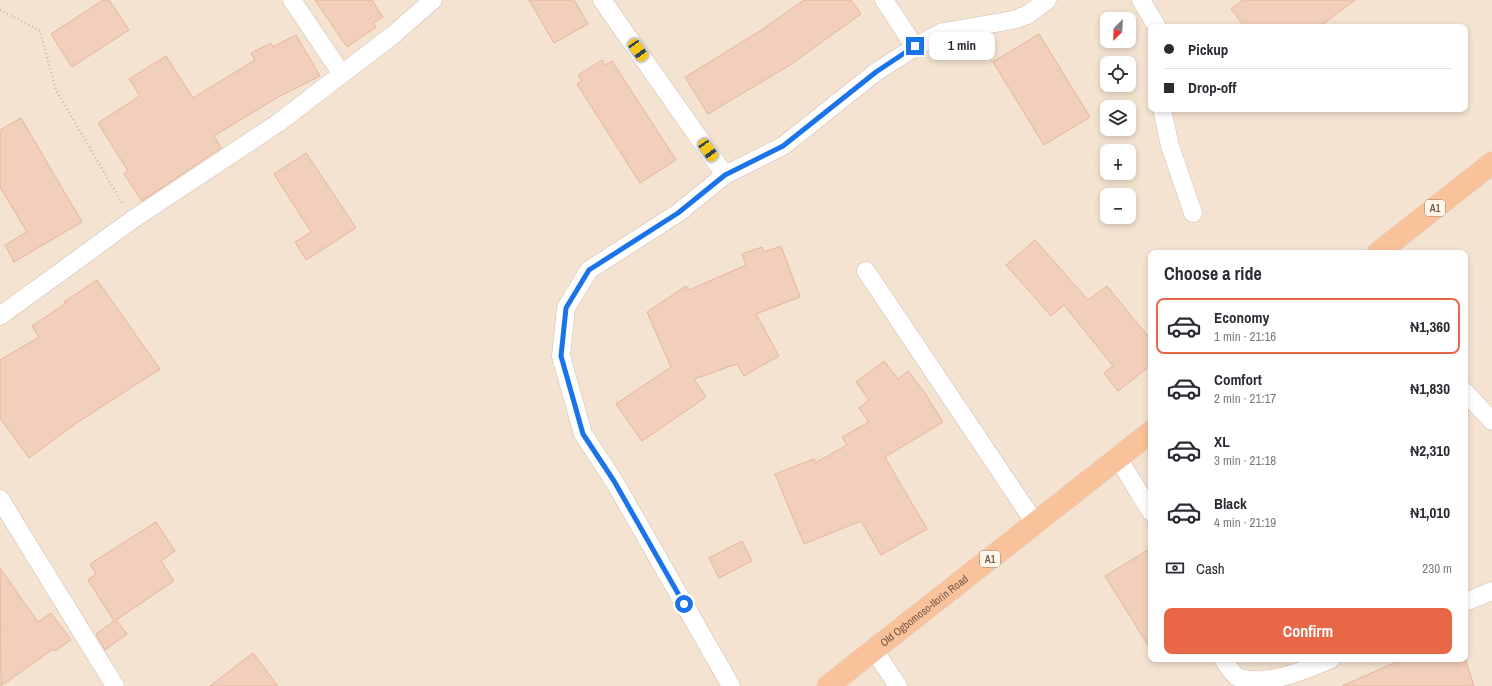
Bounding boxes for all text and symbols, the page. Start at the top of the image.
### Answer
north arrow [1100,12,1136,48]
map controls [1100,12,1136,224]
callout: 1 min [929,32,995,60]
car [626,37,650,63]
route end [906,37,924,55]
text: 1 min [948,37,976,54]
text: Pickup [1188,39,1228,60]
button: locate [1100,56,1136,92]
text: Drop-off [1188,77,1237,98]
button: layers [1100,100,1136,136]
car [696,137,720,163]
button: + [1100,144,1136,180]
button: − [1100,188,1136,224]
road number: A1 [1425,200,1445,216]
text: Choose a ride [1164,261,1262,286]
text: Economy [1214,307,1269,328]
icon: car [1166,308,1202,344]
text: ₦1,360 [1410,316,1450,337]
text: 1 min · 21:16 [1214,328,1276,345]
text: Comfort [1214,369,1262,390]
icon: car [1166,370,1202,406]
text: ₦1,830 [1410,378,1450,399]
text: 2 min · 21:17 [1214,390,1276,407]
text: XL [1214,431,1230,452]
icon: car [1166,432,1202,468]
text: ₦2,310 [1410,440,1450,461]
text: 3 min · 21:18 [1214,452,1276,469]
text: Black [1214,493,1247,514]
icon: car [1166,494,1202,530]
text: ₦1,010 [1410,502,1450,523]
text: 4 min · 21:19 [1214,514,1276,531]
road number: A1 [980,551,1000,567]
icon: cash [1164,557,1186,579]
text: Cash [1196,558,1225,579]
text: 230 m [1422,560,1452,577]
street label: Old Ogbomoso-Ilorin Road [877,572,971,649]
route start [675,595,693,613]
button: Confirm [1164,608,1452,654]

